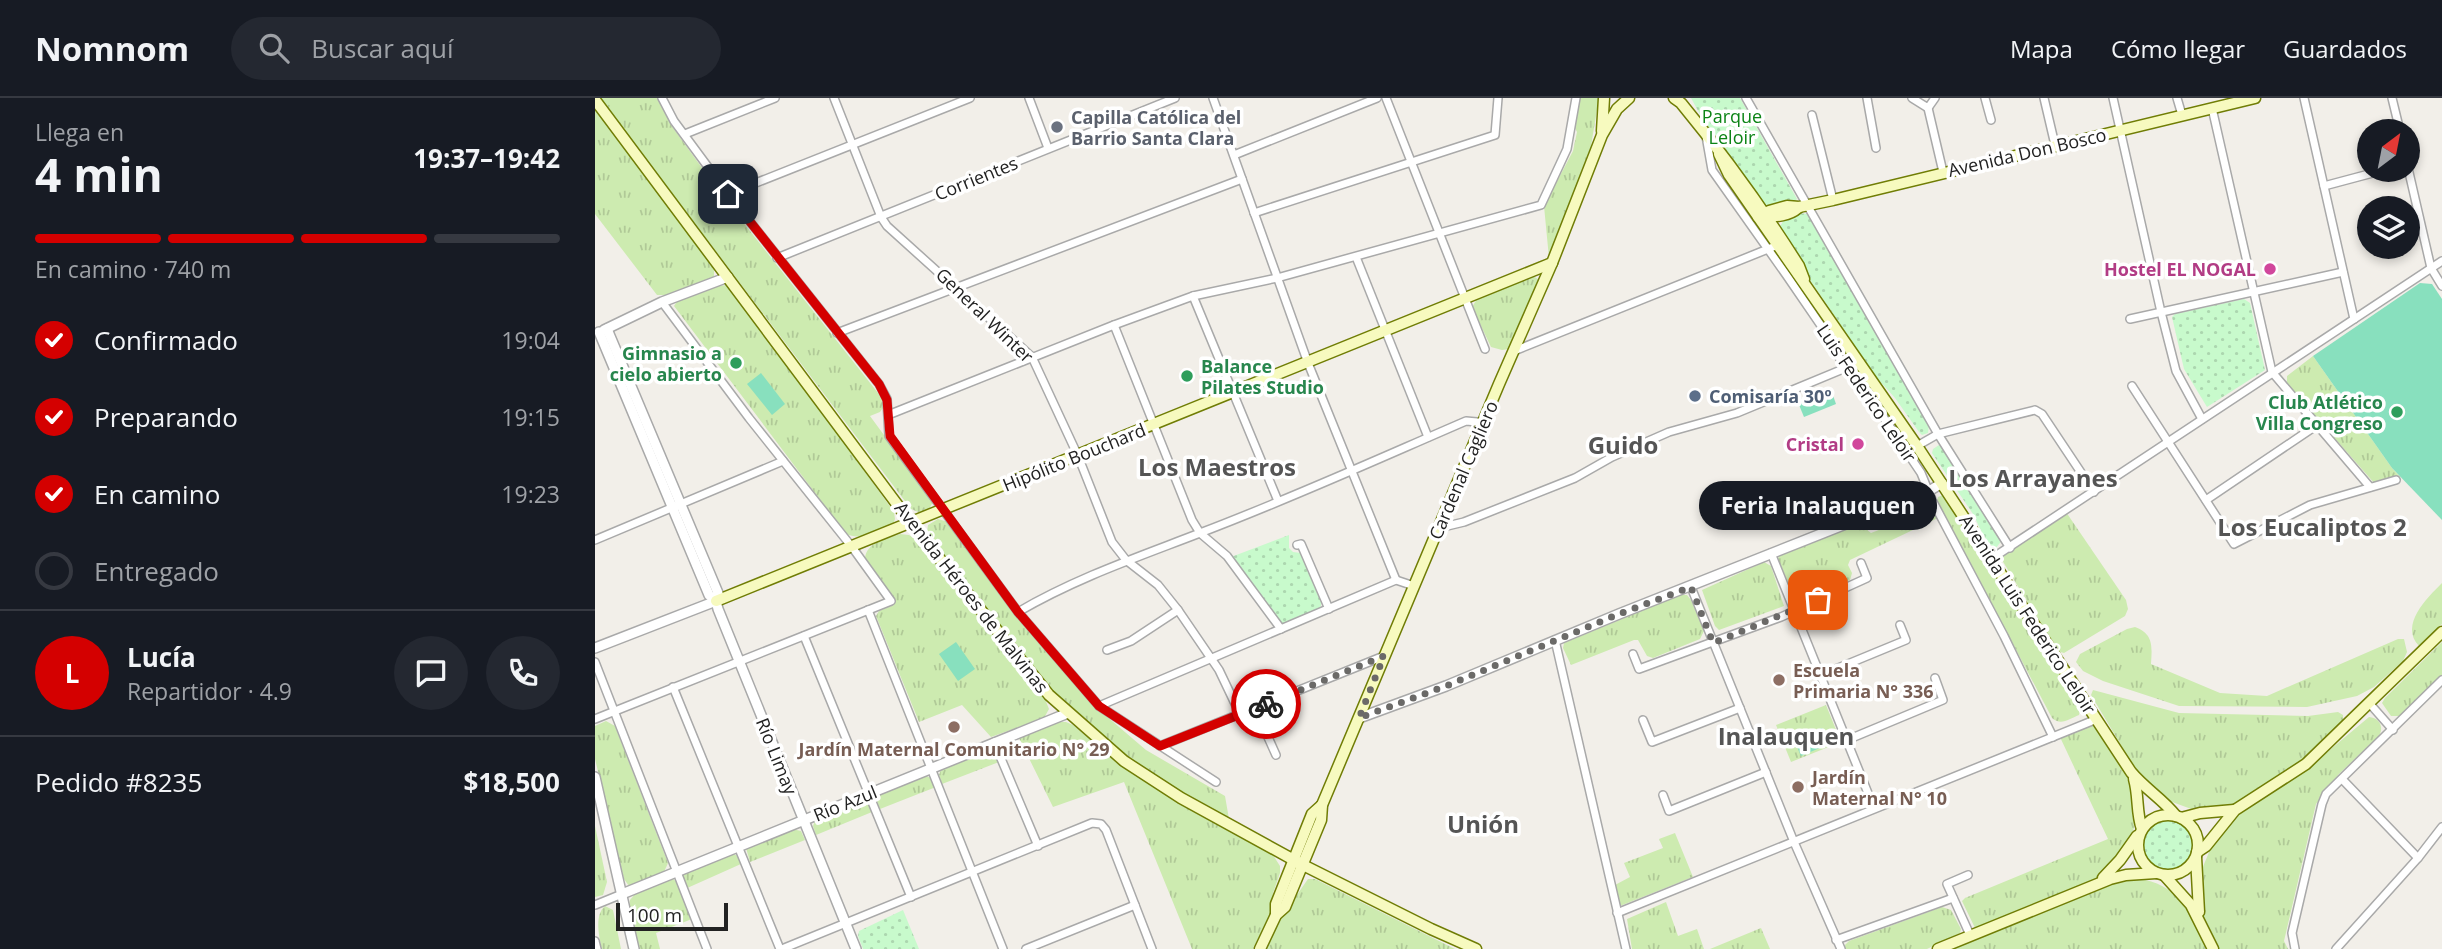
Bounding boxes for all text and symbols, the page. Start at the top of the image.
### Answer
search box [231,17,721,80]
text: Nomnom [35,26,189,71]
icon: search [255,29,293,67]
text: Buscar aquí [311,30,453,66]
text: Mapa [2010,32,2073,65]
text: Cómo llegar [2111,32,2245,65]
text: Guardados [2283,32,2407,65]
park label: Parque Leloir [1702,104,1762,149]
place label: Capilla Católica del Barrio Santa Clara [1071,105,1241,150]
text: Llega en [35,116,124,148]
marker: Capilla Católica del Barrio Santa Clara [1049,119,1065,135]
north arrow [2357,119,2420,182]
map controls [2357,119,2420,259]
street label: Avenida Don Bosco [1945,122,2109,182]
text: 19:37–19:42 [413,140,560,176]
text: 4 min [35,143,163,205]
street label: Corrientes [931,150,1021,206]
pin [698,164,758,224]
icon: home [709,175,747,213]
button: layers [2357,196,2420,259]
text: En camino · 740 m [35,253,231,285]
place label: Hostel EL NOGAL [2104,257,2256,281]
marker: Hostel EL NOGAL [2262,261,2278,277]
street label: General Winter [931,262,1039,368]
street label: Luis Federico Leloir [1812,319,1922,467]
icon: check [35,321,73,359]
text: Confirmado [94,322,238,358]
text: 19:04 [501,324,560,356]
place label: Gimnasio a cielo abierto [610,341,722,386]
place label: Balance Pilates Studio [1201,354,1324,399]
marker: Gimnasio a cielo abierto [728,355,744,371]
marker: Balance Pilates Studio [1179,368,1195,384]
place label: Comisaría 30º [1709,384,1831,408]
marker: Comisaría 30º [1687,388,1703,404]
place label: Club Atlético Villa Congreso [2256,390,2383,435]
street label: Cardenal Cagliero [1423,397,1503,543]
icon: check [35,398,73,436]
text: Preparando [94,399,238,435]
text: 19:15 [501,401,560,433]
marker: Club Atlético Villa Congreso [2389,404,2405,420]
street label: Hipólito Bouchard [999,417,1149,497]
district label: Guido [1588,428,1658,461]
place label: Cristal [1786,432,1844,456]
marker: Cristal [1850,436,1866,452]
district label: Los Maestros [1138,450,1296,483]
district label: Los Arrayanes [1948,461,2118,494]
icon: check [35,475,73,513]
text: En camino [94,476,220,512]
text: 19:23 [501,478,560,510]
callout: Feria Inalauquen [1699,481,1937,530]
text: Feria Inalauquen [1721,489,1915,521]
street label: Avenida Héroes de Malvinas [890,496,1054,698]
street label: Avenida Luis Federico Leloir [1954,510,2102,719]
district label: Los Eucaliptos 2 [2217,510,2407,543]
text: Entregado [94,553,219,589]
pin [1788,570,1848,630]
icon: bag [1799,581,1837,619]
button: chat [394,636,468,710]
button: phone [486,636,560,710]
text: Lucía [127,639,196,675]
text: L [65,655,79,691]
place label: Escuela Primaria N° 336 [1793,658,1934,703]
courier [1231,669,1301,739]
marker: Escuela Primaria N° 336 [1771,672,1787,688]
text: Repartidor · 4.9 [127,675,292,707]
icon: bike [1247,685,1285,723]
street label: Río Limay [751,714,804,799]
marker: Jardín Maternal Comunitario N° 29 [946,719,962,735]
district label: Inalauquen [1718,719,1854,752]
place label: Jardín Maternal Comunitario N° 29 [797,737,1109,761]
text: Pedido #8235 [35,764,202,800]
text: $18,500 [463,764,560,800]
place label: Jardín Maternal N° 10 [1810,765,1947,810]
street label: Río Azul [810,779,880,827]
marker: Jardín Maternal N° 10 [1790,779,1806,795]
district label: Unión [1447,807,1519,840]
scale bar [616,900,728,932]
text: 100 m [627,902,682,928]

